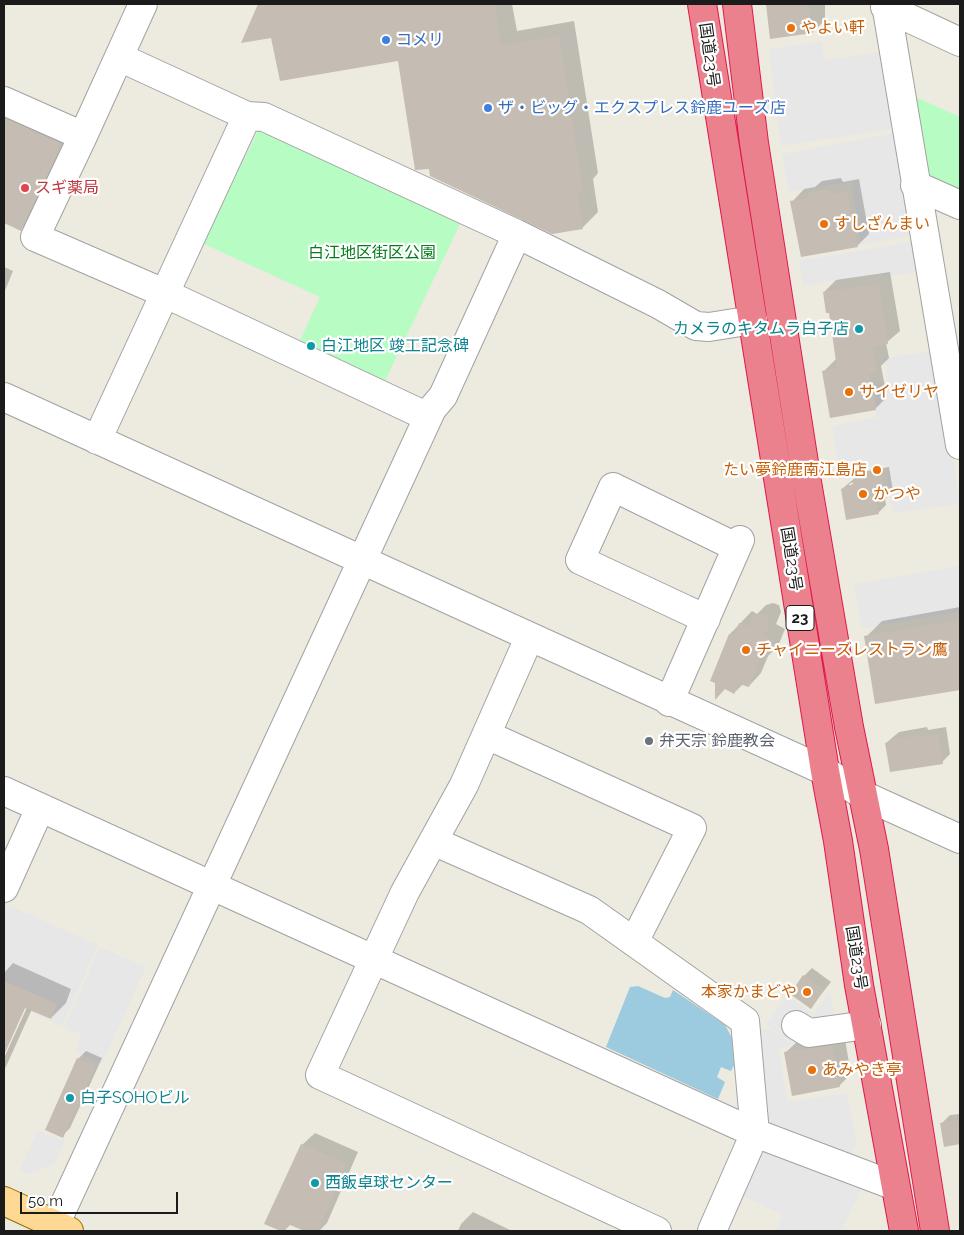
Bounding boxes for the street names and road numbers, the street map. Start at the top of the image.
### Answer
street label: 国道23号 [695,22,723,88]
street label: 国道23号 [776,525,806,593]
road number: 23 [786,606,814,630]
street label: 国道23号 [841,924,871,992]

